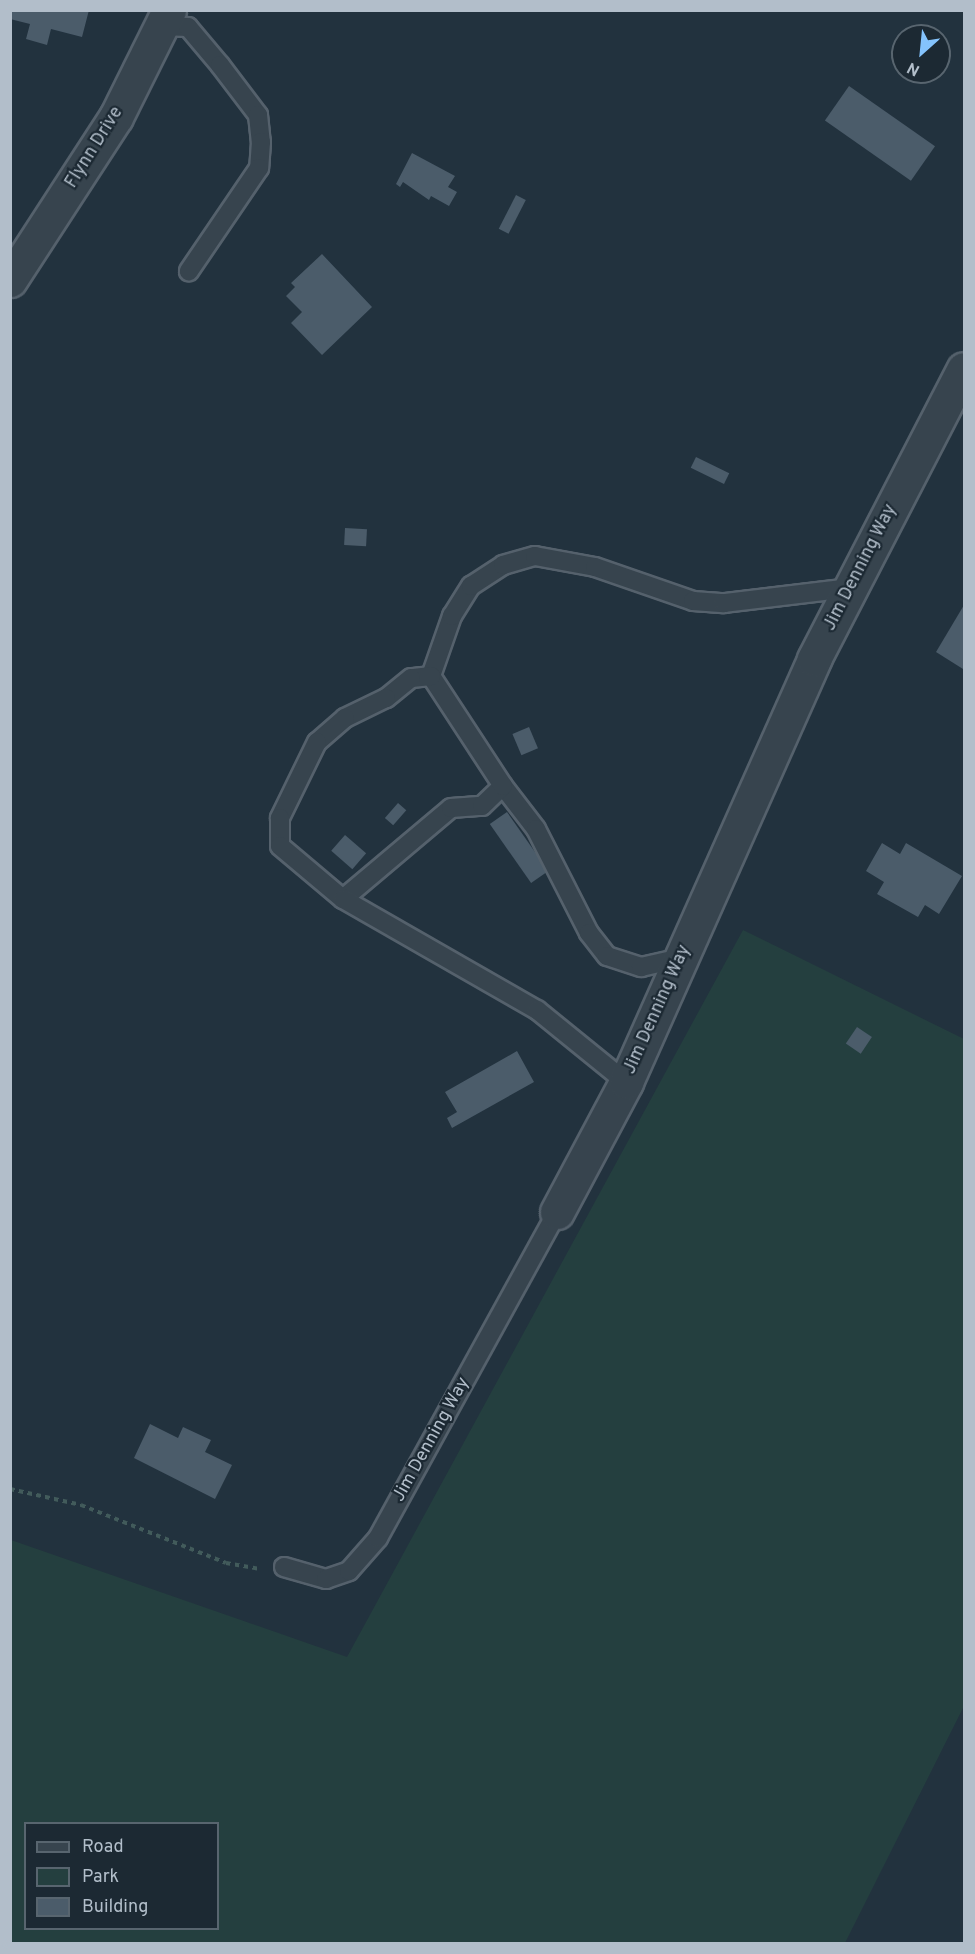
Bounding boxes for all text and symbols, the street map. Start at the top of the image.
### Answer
north arrow [891,24,951,84]
text: N [904,57,923,80]
street label: Flynn Drive [61,103,129,193]
street label: Jim Denning Way [820,501,902,635]
street label: Jim Denning Way [620,942,696,1078]
street label: Jim Denning Way [389,1374,475,1506]
legend [24,1822,219,1930]
text: Road [82,1836,124,1859]
text: Park [82,1866,119,1889]
text: Building [82,1896,148,1919]

